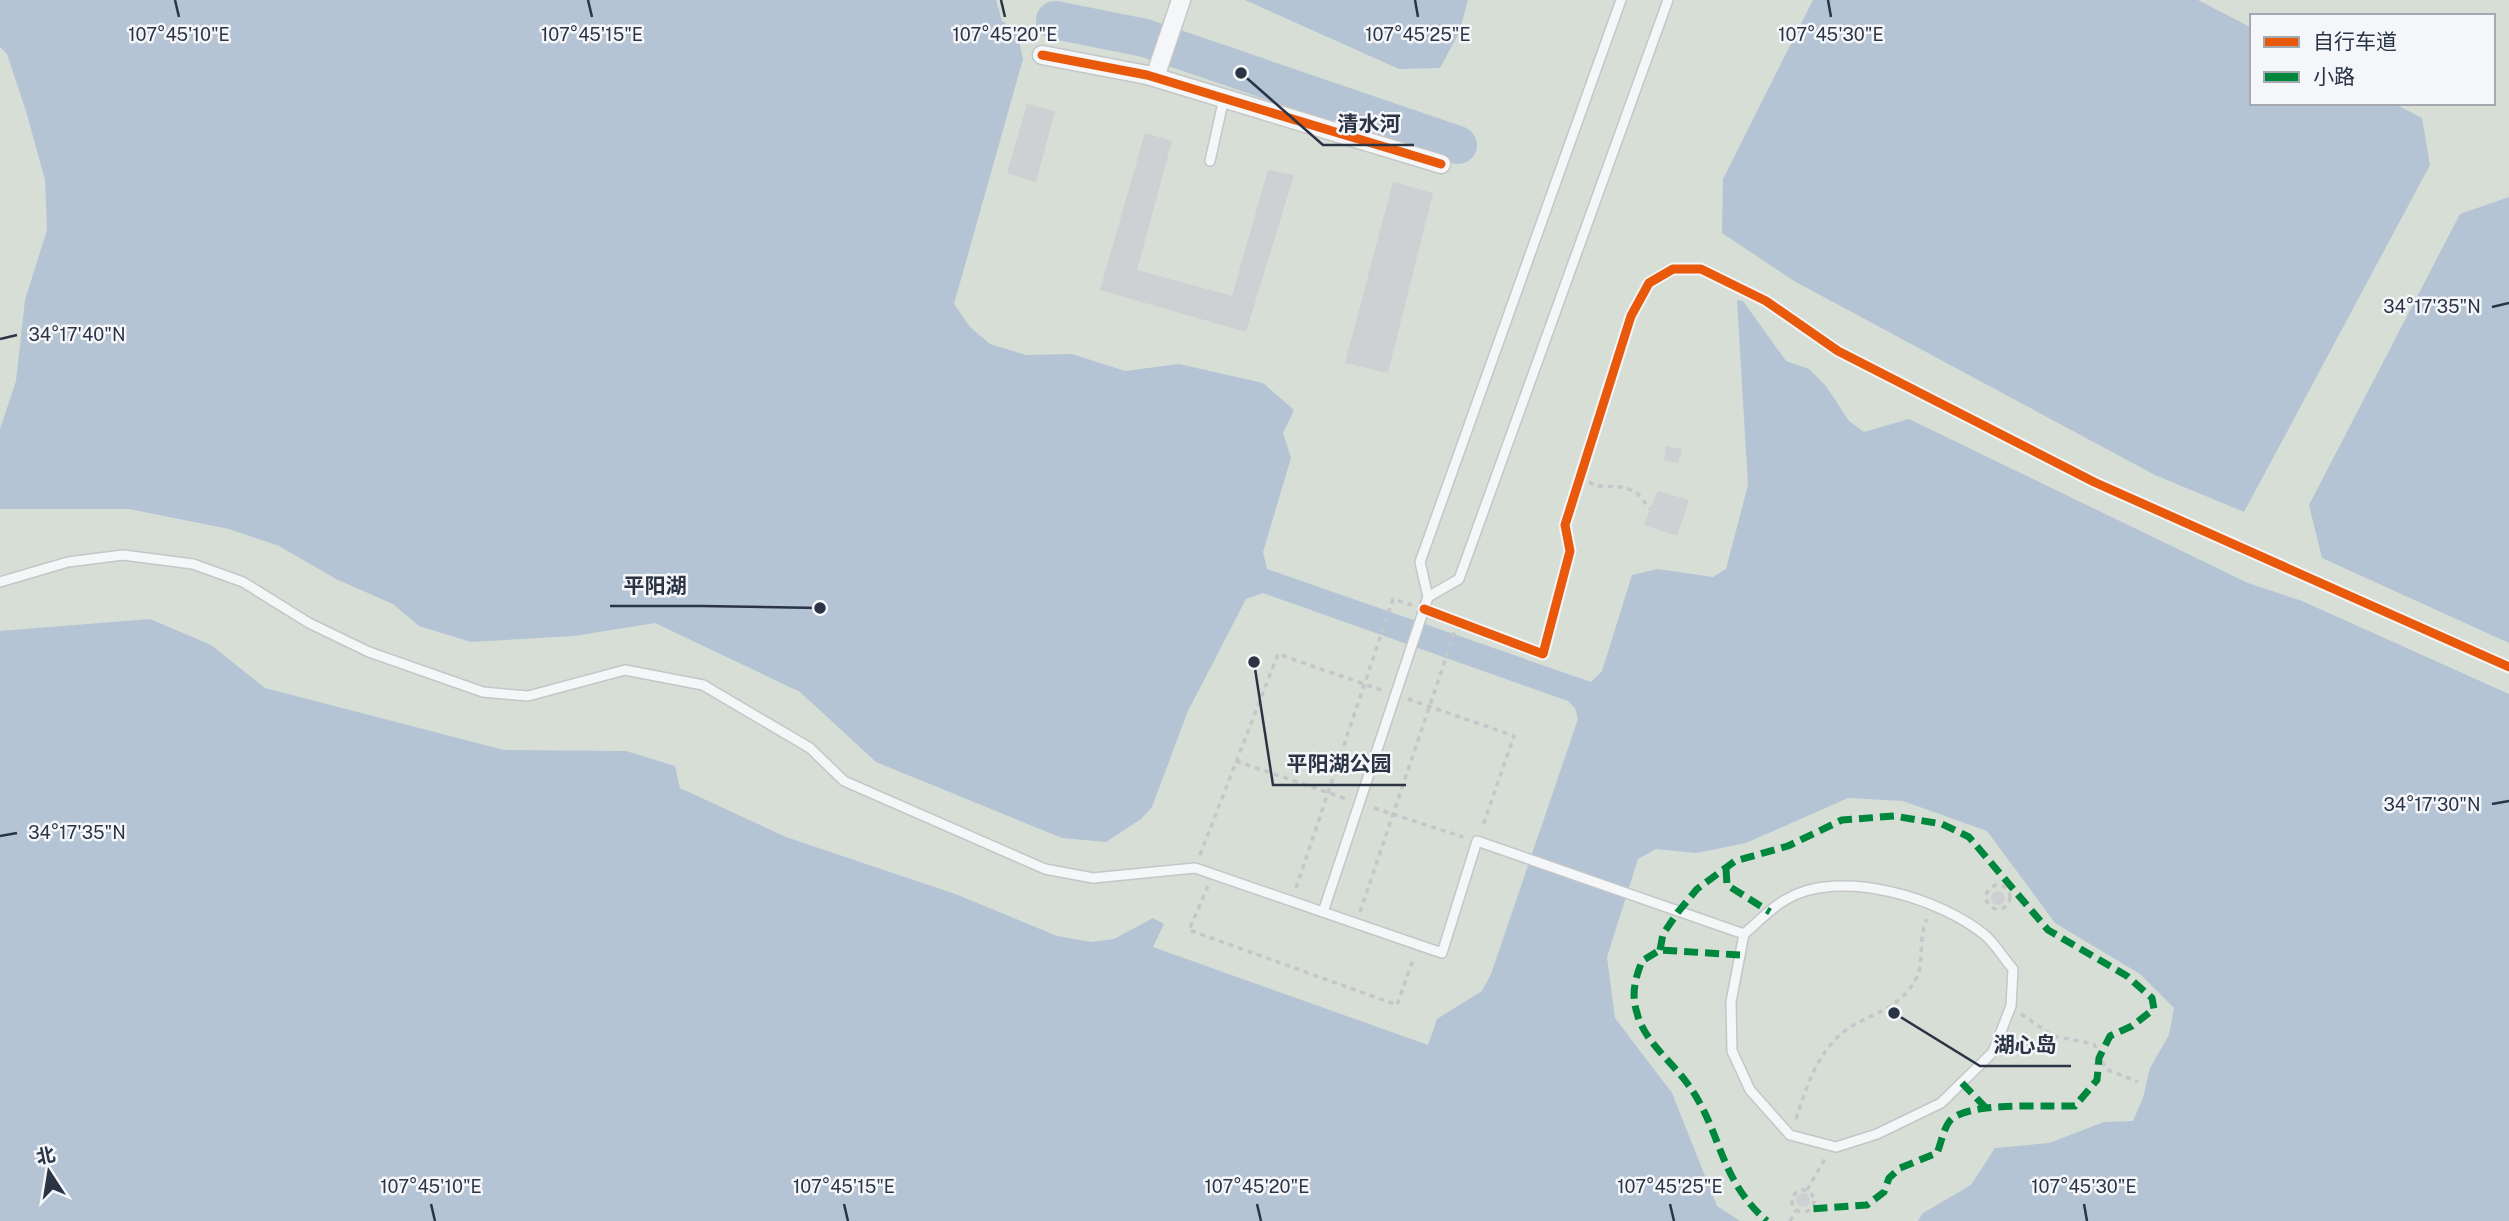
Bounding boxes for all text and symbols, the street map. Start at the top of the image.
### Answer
legend [2250,14,2495,105]
text: 107°45'10"E [128,24,230,45]
text: 107°45'15"E [541,24,643,45]
text: 107°45'20"E [953,24,1057,45]
text: 107°45'25"E [1365,24,1471,45]
text: 107°45'30"E [1778,24,1884,45]
text: 自行车道 [2313,29,2397,54]
text: 小路 [2313,64,2355,89]
callout: 清水河 [1323,103,1414,145]
text: 清水河 [1338,111,1401,136]
text: 34°17'35"N [2383,296,2481,317]
text: 34°17'40"N [28,324,126,345]
callout: 平阳湖 [610,564,701,606]
text: 平阳湖 [624,573,687,598]
callout: 平阳湖公园 [1273,743,1406,785]
text: 平阳湖公园 [1287,751,1392,776]
text: 34°17'30"N [2383,794,2481,815]
text: 34°17'35"N [28,822,126,843]
callout: 湖心岛 [1980,1024,2071,1066]
text: 湖心岛 [1994,1032,2057,1057]
north arrow [14,1137,84,1207]
text: 北 [34,1143,57,1168]
text: 107°45'10"E [380,1176,482,1197]
text: 107°45'15"E [793,1176,895,1197]
text: 107°45'20"E [1205,1176,1309,1197]
text: 107°45'25"E [1617,1176,1723,1197]
text: 107°45'30"E [2031,1176,2137,1197]

